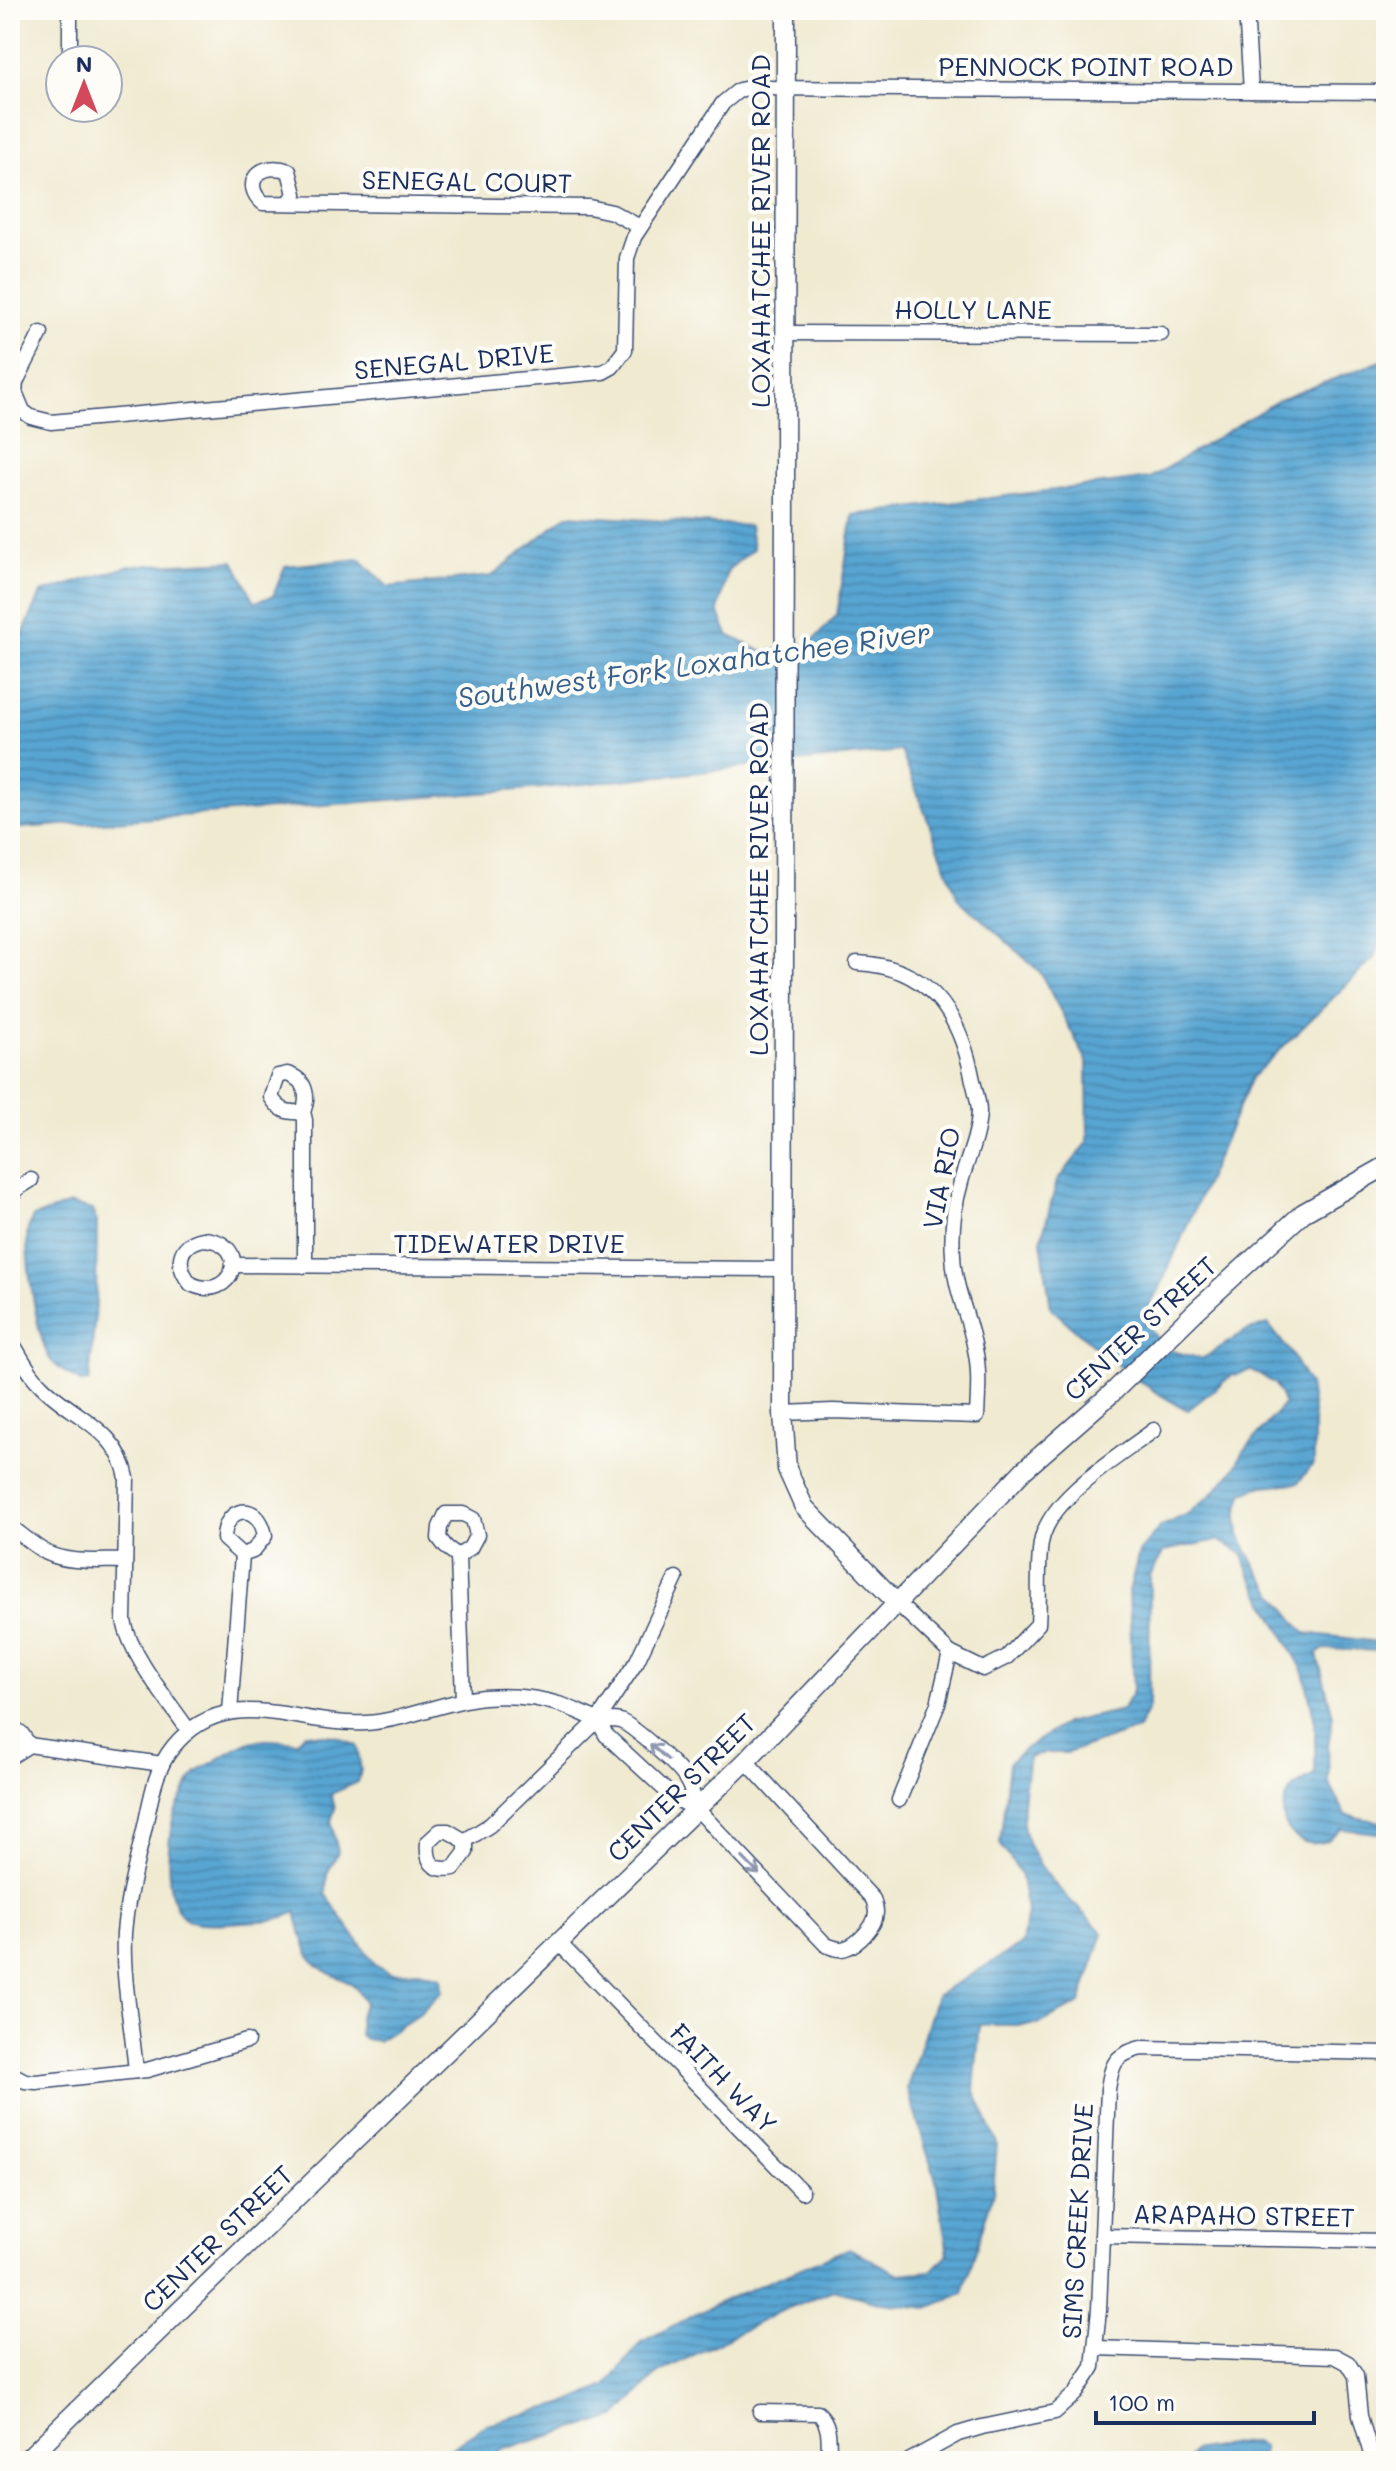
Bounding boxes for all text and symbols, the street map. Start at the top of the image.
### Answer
north arrow [44,44,124,124]
text: N [76,49,92,78]
street label: PENNOCK POINT ROAD [938,49,1234,83]
street label: LOXAHATCHEE RIVER ROAD [743,54,777,408]
street label: SENEGAL COURT [361,162,573,200]
street label: HOLLY LANE [894,292,1052,326]
street label: SENEGAL DRIVE [353,335,555,387]
water label: Southwest Fork Loxahatchee River [455,613,933,715]
street label: LOXAHATCHEE RIVER ROAD [741,702,775,1056]
street label: VIA RIO [914,1124,968,1232]
street label: TIDEWATER DRIVE [393,1226,625,1260]
street label: CENTER STREET [1056,1248,1224,1408]
street label: CENTER STREET [599,1705,763,1869]
one-way arrow [649,1743,669,1761]
one-way arrow [741,1855,759,1875]
street label: FAITH WAY [663,2016,785,2140]
street label: SIMS CREEK DRIVE [1054,2102,1100,2340]
street label: CENTER STREET [134,2157,300,2319]
street label: ARAPAHO STREET [1133,2196,1355,2234]
scale bar [1096,2375,1314,2425]
text: 100 m [1108,2386,1175,2417]

